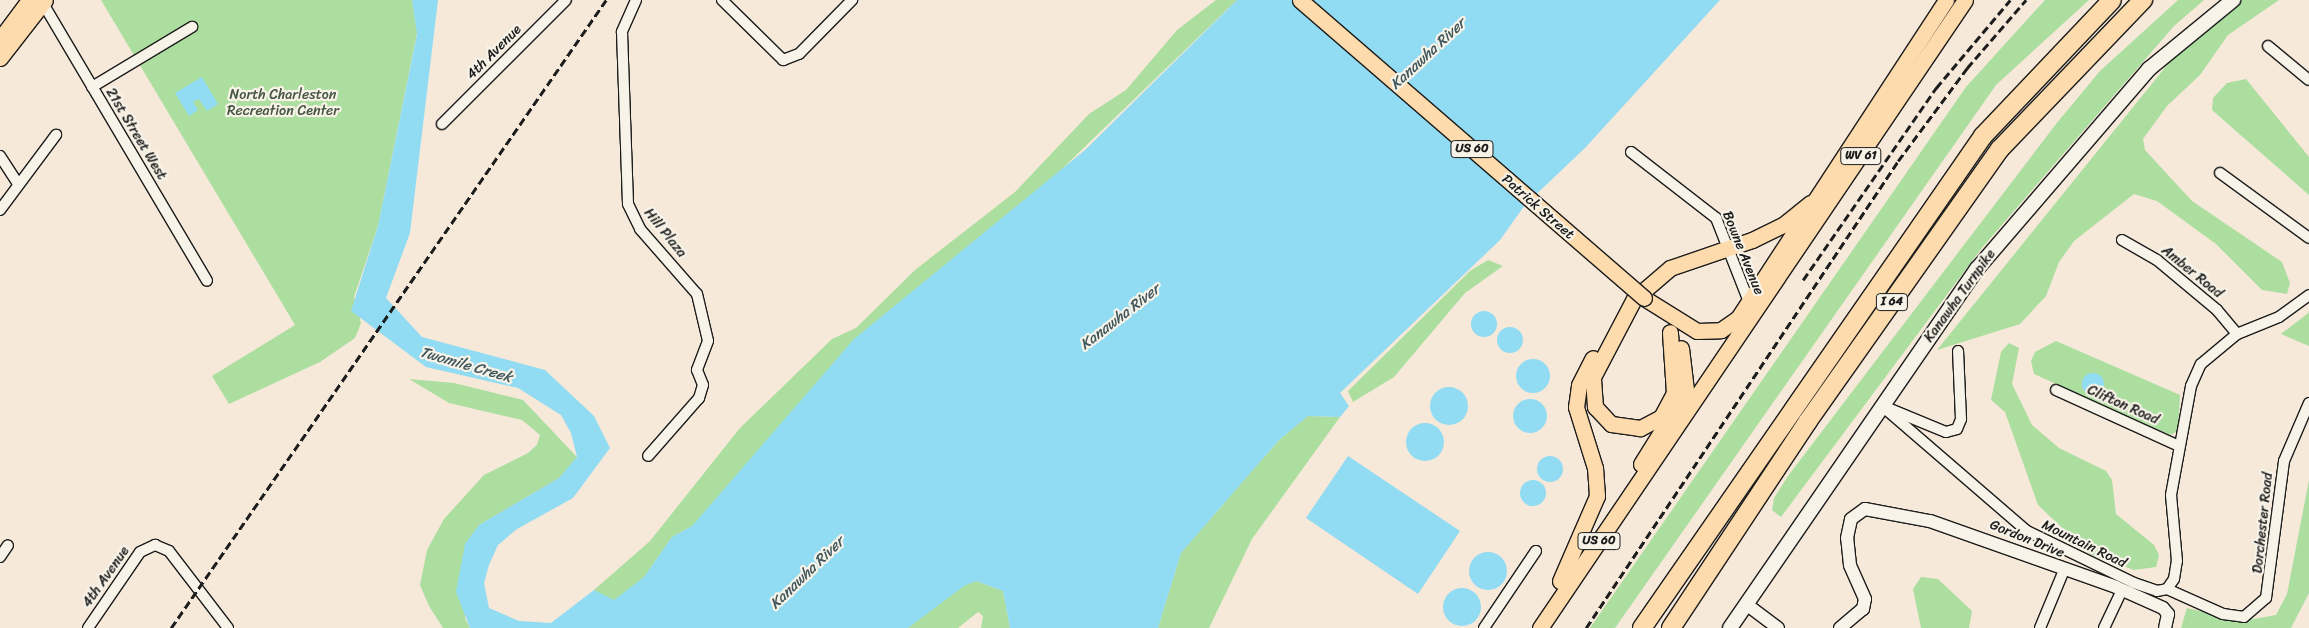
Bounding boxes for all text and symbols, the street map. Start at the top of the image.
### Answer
water label: Kanawha River [1387,15,1469,93]
street label: 4th Avenue [463,21,525,83]
street label: 21st Street West [102,85,170,183]
park label: North Charleston Recreation Center [227,87,339,120]
road number: US 60 [1450,140,1494,158]
road number: WV 61 [1840,146,1882,166]
street label: Patrick Street [1499,171,1577,243]
street label: Hill Plaza [640,205,690,261]
street label: Bowne Avenue [1719,209,1767,297]
street label: Amber Road [2158,242,2226,302]
street label: Kanawha Turnpike [1921,246,1999,346]
water label: Kanawha River [1077,280,1163,354]
road number: I 64 [1876,292,1908,312]
water label: Twomile Creek [418,343,514,387]
street label: Clifton Road [2085,382,2161,428]
street label: Dorchester Road [2249,472,2277,574]
street label: Gordon Drive [1987,516,2067,562]
street label: Mountain Road [2039,516,2129,572]
road number: US 60 [1576,532,1622,550]
water label: Kanawha River [766,533,848,613]
street label: 4th Avenue [79,543,133,611]

